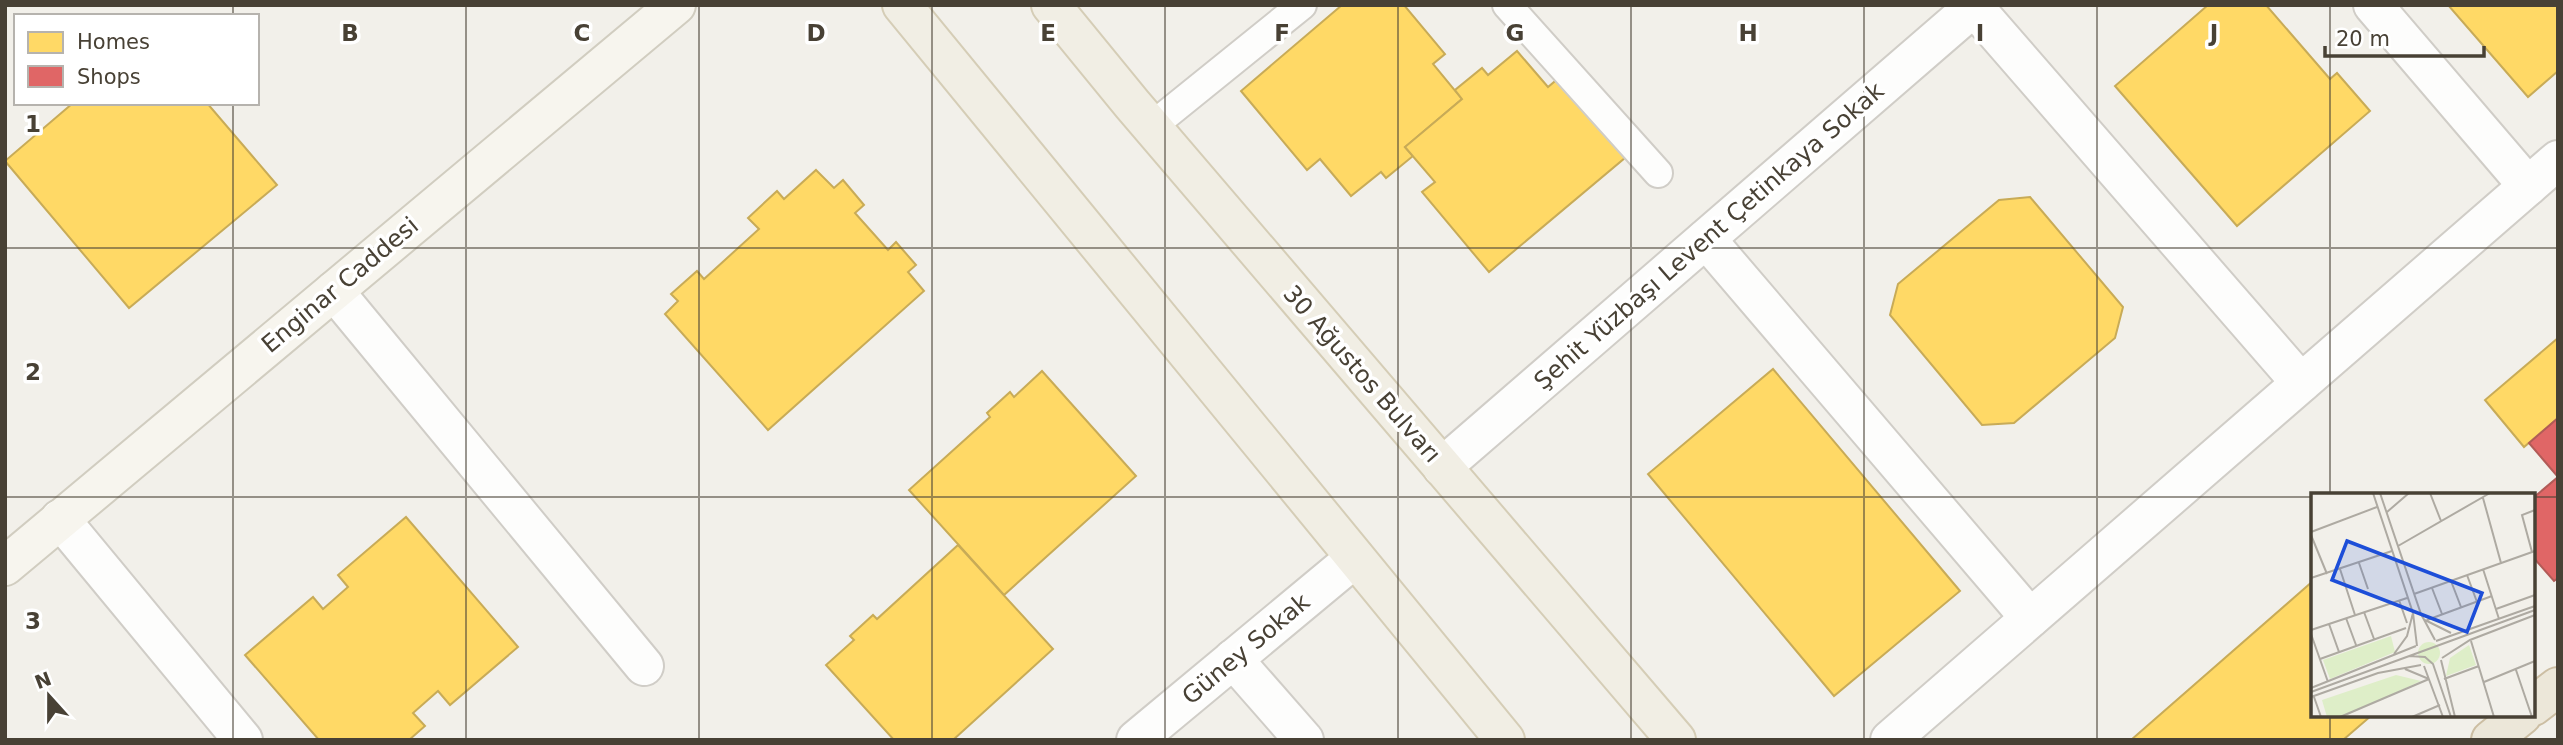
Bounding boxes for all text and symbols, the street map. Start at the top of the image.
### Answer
legend [14,14,259,105]
scale bar [2325,14,2484,58]
text: B [341,20,359,46]
text: C [574,20,590,46]
text: D [806,20,826,46]
text: E [1040,20,1056,46]
text: F [1274,20,1290,46]
text: G [1506,20,1524,46]
text: H [1738,20,1758,46]
text: I [1976,20,1984,46]
text: J [2208,20,2218,46]
text: 20 m [2336,27,2390,51]
text: Homes [77,30,150,54]
text: Shops [77,65,141,89]
street label: Şehit Yüzbaşı Levent Çetinkaya Sokak [1529,76,1890,395]
text: 1 [25,111,41,137]
street label: Enginar Caddesi [256,211,424,359]
street label: 30 Ağustos Bulvarı [1277,280,1447,468]
text: 2 [25,359,41,385]
inset map [2311,493,2535,717]
street label: Güney Sokak [1177,588,1315,710]
text: 3 [25,608,41,634]
north arrow [14,661,84,731]
text: N [32,667,54,693]

